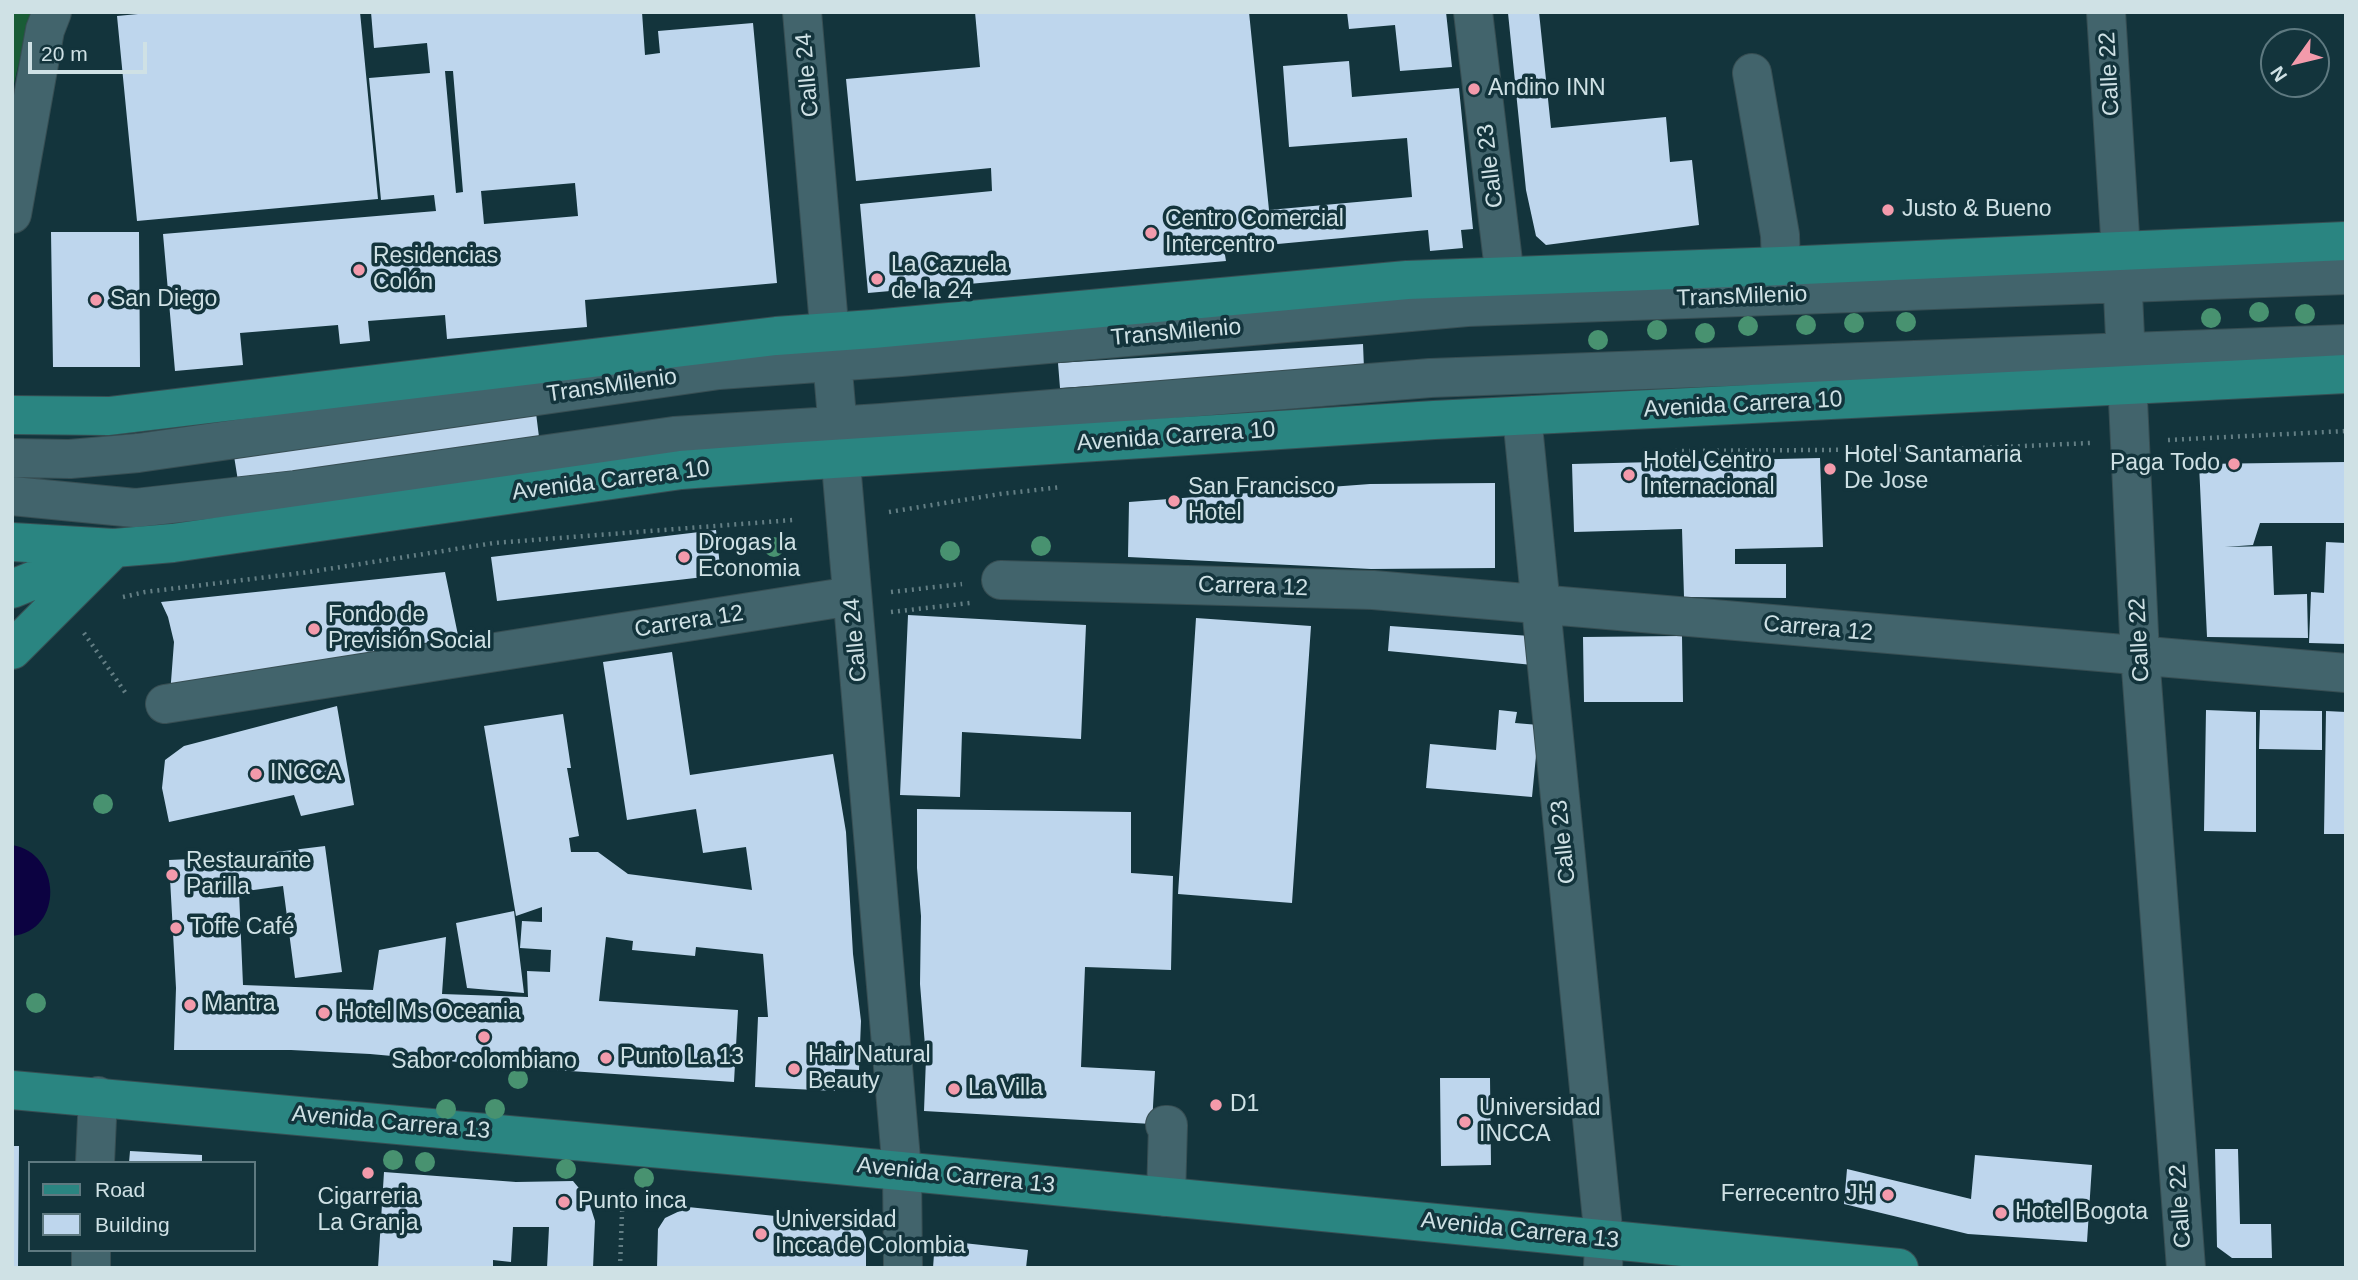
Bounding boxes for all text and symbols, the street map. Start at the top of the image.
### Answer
scale bar [32,28,150,72]
north arrow [2260,28,2330,98]
street label: Calle 22 [2094,31,2126,117]
street label: Calle 24 [791,32,825,118]
text: 20 m [41,42,88,65]
text: N [2266,62,2291,85]
place label: Andino INN [1488,75,1606,103]
marker: Andino INN [1466,81,1482,97]
street label: Calle 23 [1472,122,1510,210]
place label: Justo & Bueno [1902,196,2052,224]
marker: Justo & Bueno [1880,202,1896,218]
place label: Centro Comercial Intercentro [1165,206,1344,260]
marker: Centro Comercial Intercentro [1143,225,1159,241]
place label: Residencias Colón [373,243,498,297]
place label: La Cazuela de la 24 [891,252,1007,306]
marker: Residencias Colón [351,262,367,278]
marker: La Cazuela de la 24 [869,271,885,287]
street label: TransMilenio [1676,281,1808,313]
place label: San Diego [110,286,217,314]
marker: San Diego [88,292,104,308]
street label: TransMilenio [1110,314,1242,352]
street label: TransMilenio [545,363,679,409]
street label: Avenida Carrera 10 [1643,386,1843,424]
street label: Avenida Carrera 10 [1076,416,1276,458]
place label: Hotel Santamaria De Jose [1844,442,2022,496]
place label: Hotel Centro Internacional [1643,448,1775,502]
place label: Paga Todo [2110,450,2220,478]
street label: Avenida Carrera 10 [511,455,711,507]
marker: Paga Todo [2226,456,2242,472]
marker: Hotel Santamaria De Jose [1822,461,1838,477]
marker: Hotel Centro Internacional [1621,467,1637,483]
place label: San Francisco Hotel [1188,474,1335,528]
marker: San Francisco Hotel [1166,493,1182,509]
place label: Drogas la Economia [698,530,800,584]
marker: Drogas la Economia [676,549,692,565]
street label: Carrera 12 [1198,571,1308,603]
street label: Calle 24 [839,597,873,683]
street label: Calle 22 [2124,597,2156,683]
street label: Carrera 12 [633,600,745,644]
place label: Fondo de Previsión Social [328,602,492,656]
street label: Carrera 12 [1762,610,1874,648]
marker: Fondo de Previsión Social [306,621,322,637]
place label: INCCA [270,760,342,788]
marker: INCCA [248,766,264,782]
street label: Calle 23 [1546,799,1582,885]
place label: Restaurante Parilla [186,848,311,902]
marker: Restaurante Parilla [164,867,180,883]
place label: Toffe Café [190,914,294,942]
marker: Toffe Café [168,920,184,936]
place label: Mantra [204,991,276,1019]
marker: Mantra [182,997,198,1013]
place label: Hotel Ms Oceania [338,999,521,1027]
marker: Hotel Ms Oceania [316,1005,332,1021]
marker: Sabor colombiano [476,1029,492,1045]
place label: Hair Natural Beauty [808,1042,931,1096]
place label: Punto La 13 [620,1044,744,1072]
place label: Sabor colombiano [391,1048,577,1076]
marker: Punto La 13 [598,1050,614,1066]
marker: Hair Natural Beauty [786,1061,802,1077]
place label: La Villa [968,1075,1043,1103]
marker: La Villa [946,1081,962,1097]
place label: D1 [1230,1091,1259,1119]
place label: Universidad INCCA [1479,1095,1600,1149]
marker: D1 [1208,1097,1224,1113]
street label: Avenida Carrera 13 [291,1101,491,1145]
marker: Universidad INCCA [1457,1114,1473,1130]
street label: Avenida Carrera 13 [856,1152,1056,1200]
legend [28,1161,256,1252]
street label: Calle 22 [2164,1163,2198,1249]
marker: Cigarreria La Granja [360,1165,376,1181]
text: Road [95,1178,145,1201]
place label: Ferrecentro JH [1721,1181,1874,1209]
place label: Cigarreria La Granja [317,1184,419,1238]
marker: Ferrecentro JH [1880,1187,1896,1203]
place label: Punto inca [578,1188,687,1216]
marker: Punto inca [556,1194,572,1210]
place label: Hotel Bogota [2015,1199,2148,1227]
marker: Hotel Bogota [1993,1205,2009,1221]
place label: Universidad Incca de Colombia [775,1207,965,1261]
street label: Avenida Carrera 13 [1420,1207,1620,1255]
text: Building [95,1213,170,1236]
marker: Universidad Incca de Colombia [753,1226,769,1242]

